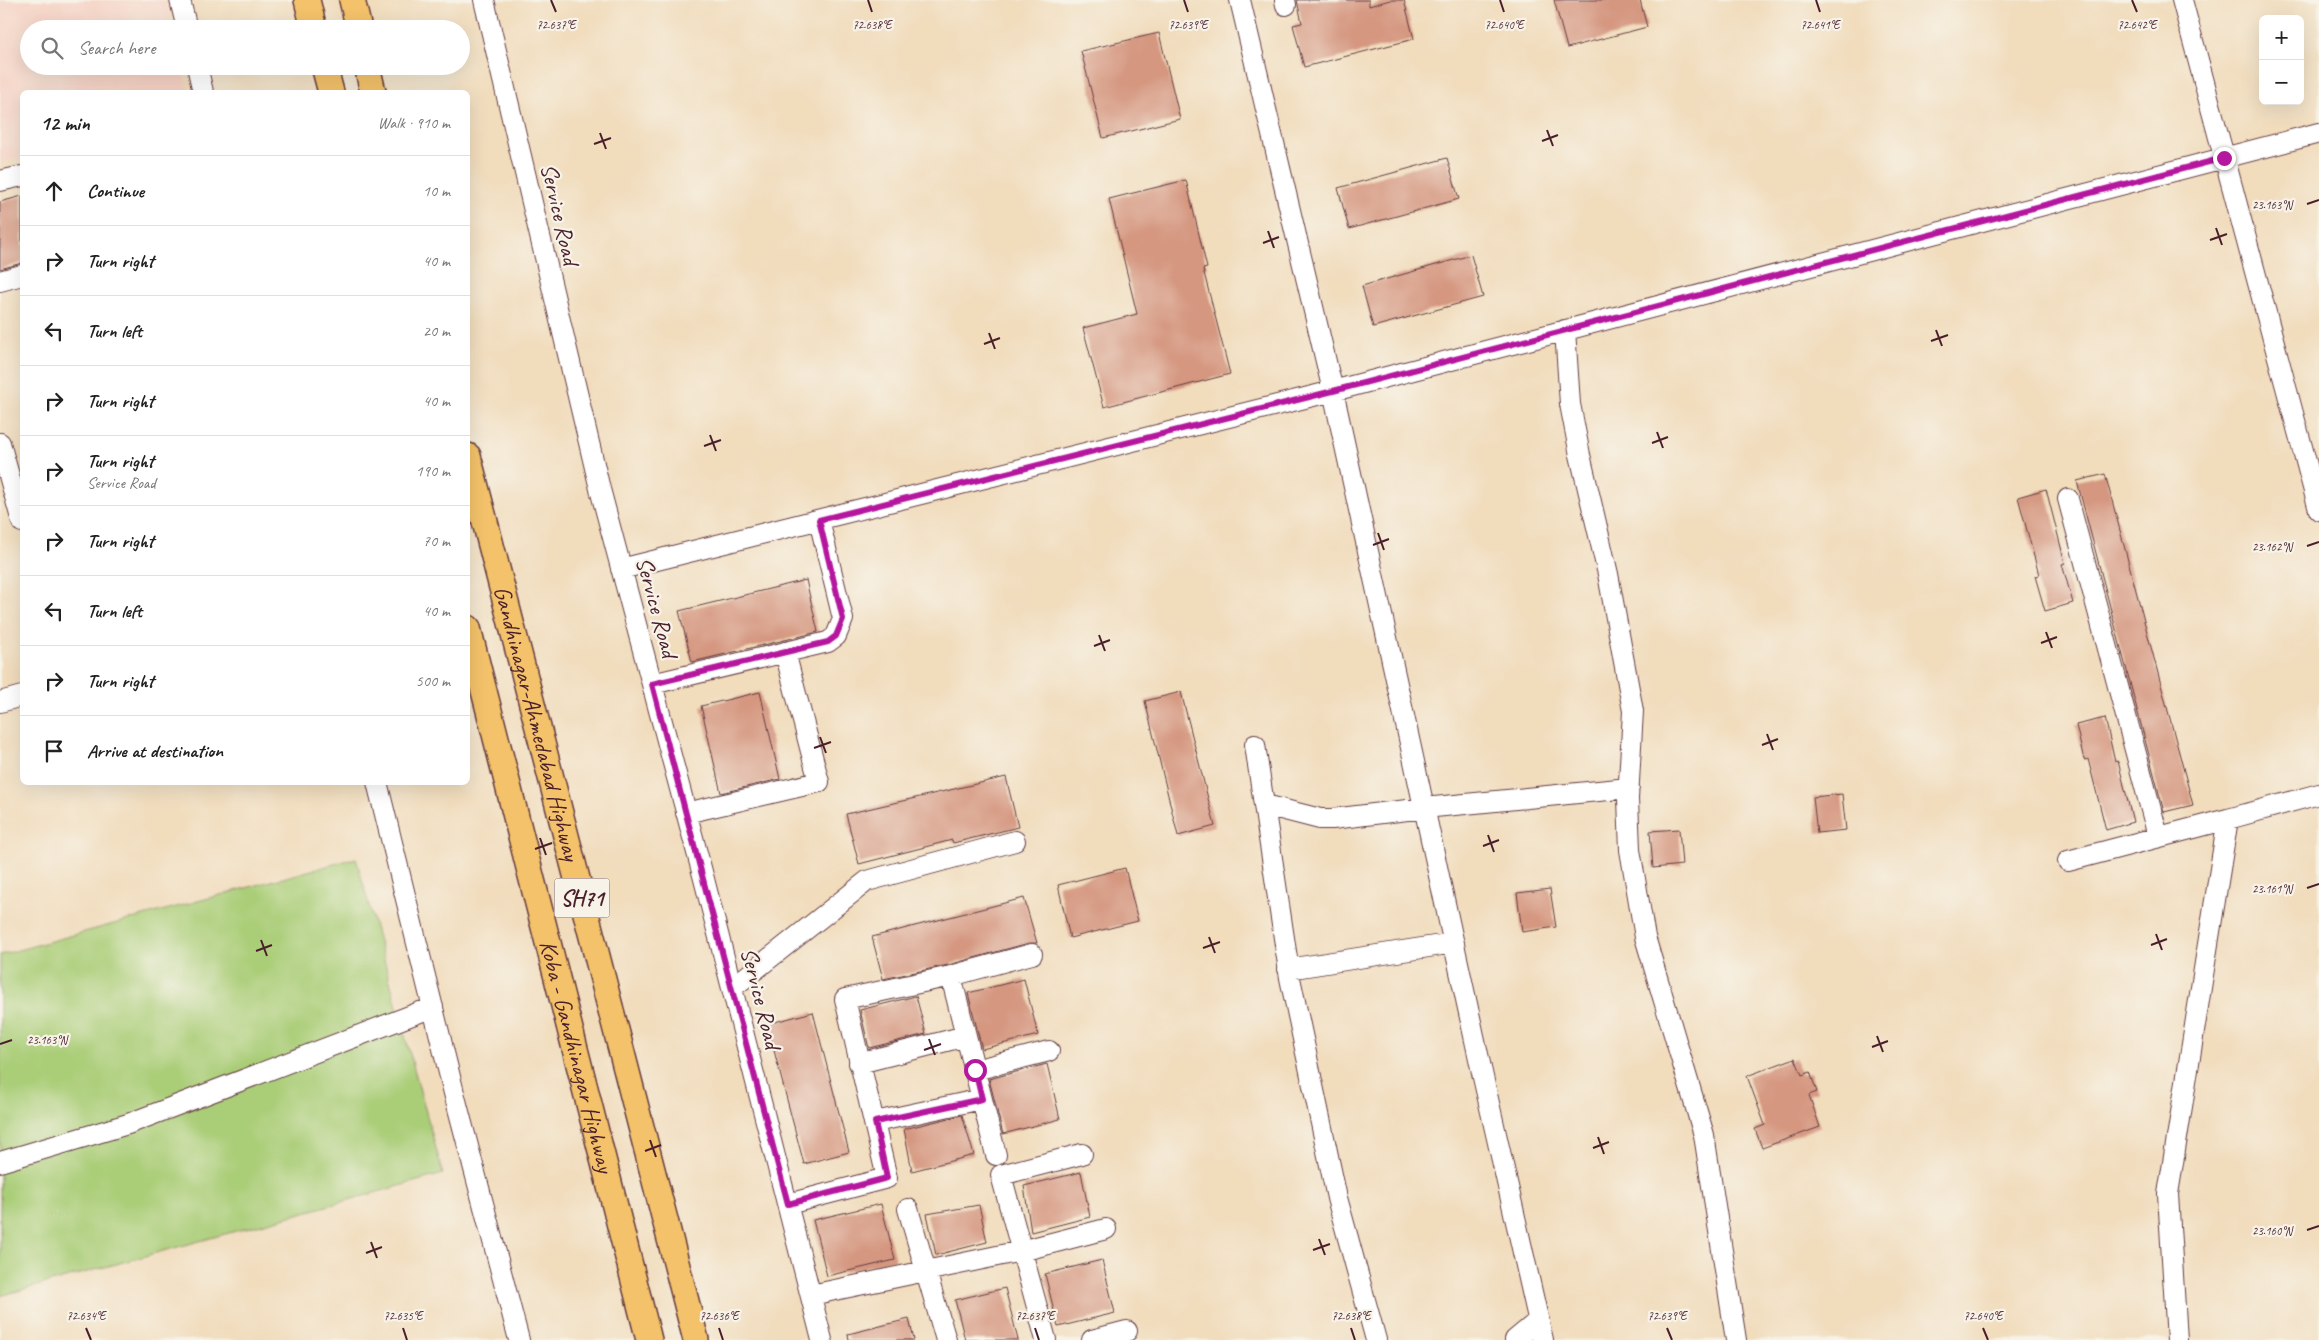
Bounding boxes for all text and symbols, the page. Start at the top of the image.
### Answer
map controls [2259,15,2304,105]
button: + [2259,15,2304,60]
text: 72.637°E [536,17,577,33]
text: 72.638°E [852,17,893,33]
text: 72.639°E [1168,17,1209,33]
text: 72.640°E [1484,17,1525,33]
text: 72.641°E [1800,17,1841,33]
text: 72.642°E [2117,17,2158,33]
search box [20,20,470,75]
icon: search [38,34,66,62]
text: Search here [78,36,155,60]
button: − [2259,60,2304,105]
text: 12 min [40,110,90,136]
text: Walk · 910 m [378,113,450,133]
route end [2213,147,2236,170]
street label: Service Road [534,161,587,271]
icon: ahead [40,177,68,205]
text: Continue [87,179,144,203]
text: 10 m [423,181,450,201]
text: 23.163°N [2252,197,2294,213]
icon: right [40,247,68,275]
text: Turn right [87,249,154,273]
text: 40 m [423,251,450,271]
icon: left [40,317,68,345]
text: Turn left [87,319,142,343]
text: 20 m [423,321,450,341]
icon: right [40,387,68,415]
text: Turn right [87,389,154,413]
text: 40 m [423,391,450,411]
text: Turn right [87,449,154,473]
icon: right [40,457,68,485]
text: 190 m [416,461,450,481]
text: Service Road [87,473,156,493]
icon: right [40,527,68,555]
text: Turn right [87,529,154,553]
text: 70 m [423,531,450,551]
text: 23.162°N [2252,539,2294,555]
street label: Service Road [629,553,686,664]
street label: Gandhinagar-Ahmedabad Highway [487,583,587,866]
icon: left [40,597,68,625]
text: Turn left [87,599,142,623]
text: 40 m [423,601,450,621]
icon: right [40,667,68,695]
text: Turn right [87,669,154,693]
text: 500 m [416,671,450,691]
icon: arrive [40,737,68,765]
text: Arrive at destination [87,739,223,763]
road number: SH71 [554,878,610,918]
text: 23.161°N [2252,881,2294,897]
street label: Koba - Gandhinagar Highway [533,937,621,1177]
street label: Service Road [734,944,789,1055]
text: 23.163°N [27,1032,69,1048]
route start [964,1059,987,1082]
text: 23.160°N [2252,1223,2294,1239]
text: 72.634°E [66,1308,107,1324]
text: 72.635°E [383,1308,424,1324]
text: 72.636°E [699,1308,740,1324]
text: 72.637°E [1015,1308,1056,1324]
text: 72.638°E [1331,1308,1372,1324]
text: 72.639°E [1647,1308,1688,1324]
text: 72.640°E [1963,1308,2004,1324]

